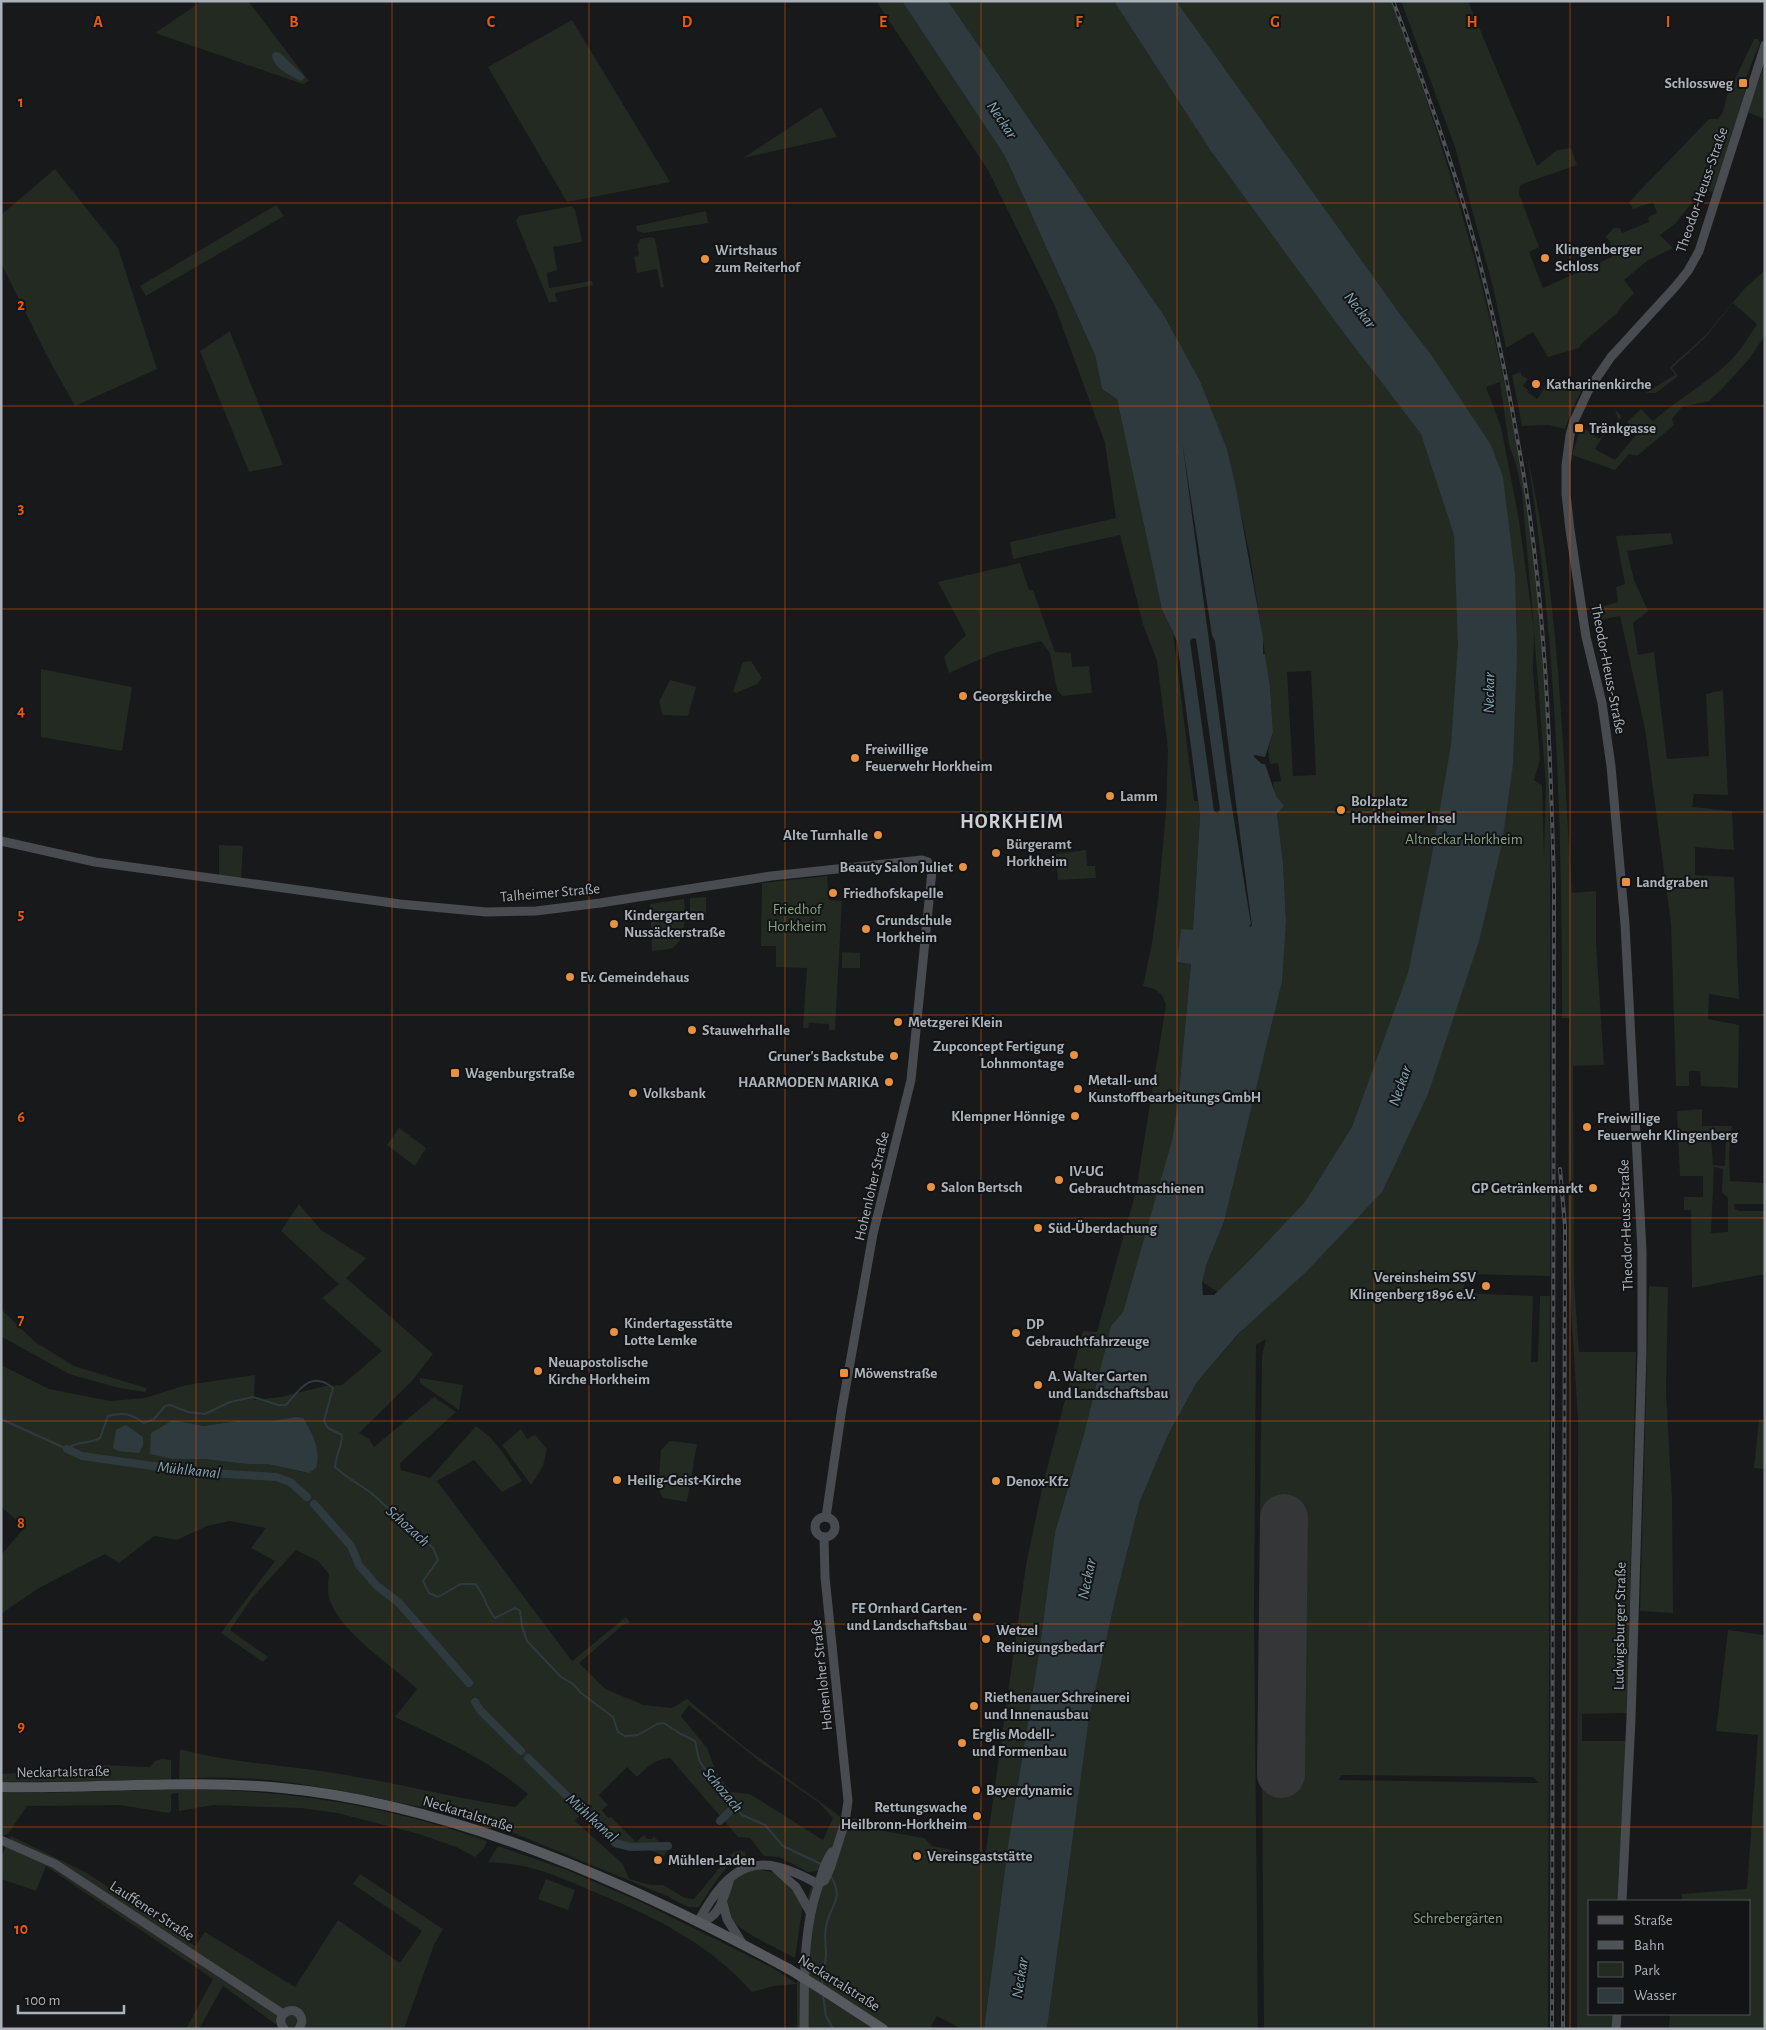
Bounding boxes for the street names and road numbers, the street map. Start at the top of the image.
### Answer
street label: Theodor-Heuss-Straße [1673,125,1731,255]
street label: Theodor-Heuss-Straße [1588,603,1628,735]
street label: Talheimer Straße [499,881,601,905]
street label: Hohenloher Straße [852,1130,892,1242]
street label: Theodor-Heuss-Straße [1616,1159,1636,1291]
street label: Ludwigsburger Straße [1611,1562,1629,1690]
street label: Hohenloher Straße [809,1619,835,1731]
street label: Neckartalstraße [16,1764,110,1780]
street label: Neckartalstraße [421,1793,515,1835]
street label: Lauffener Straße [107,1878,197,1944]
street label: Neckartalstraße [795,1952,883,2014]

